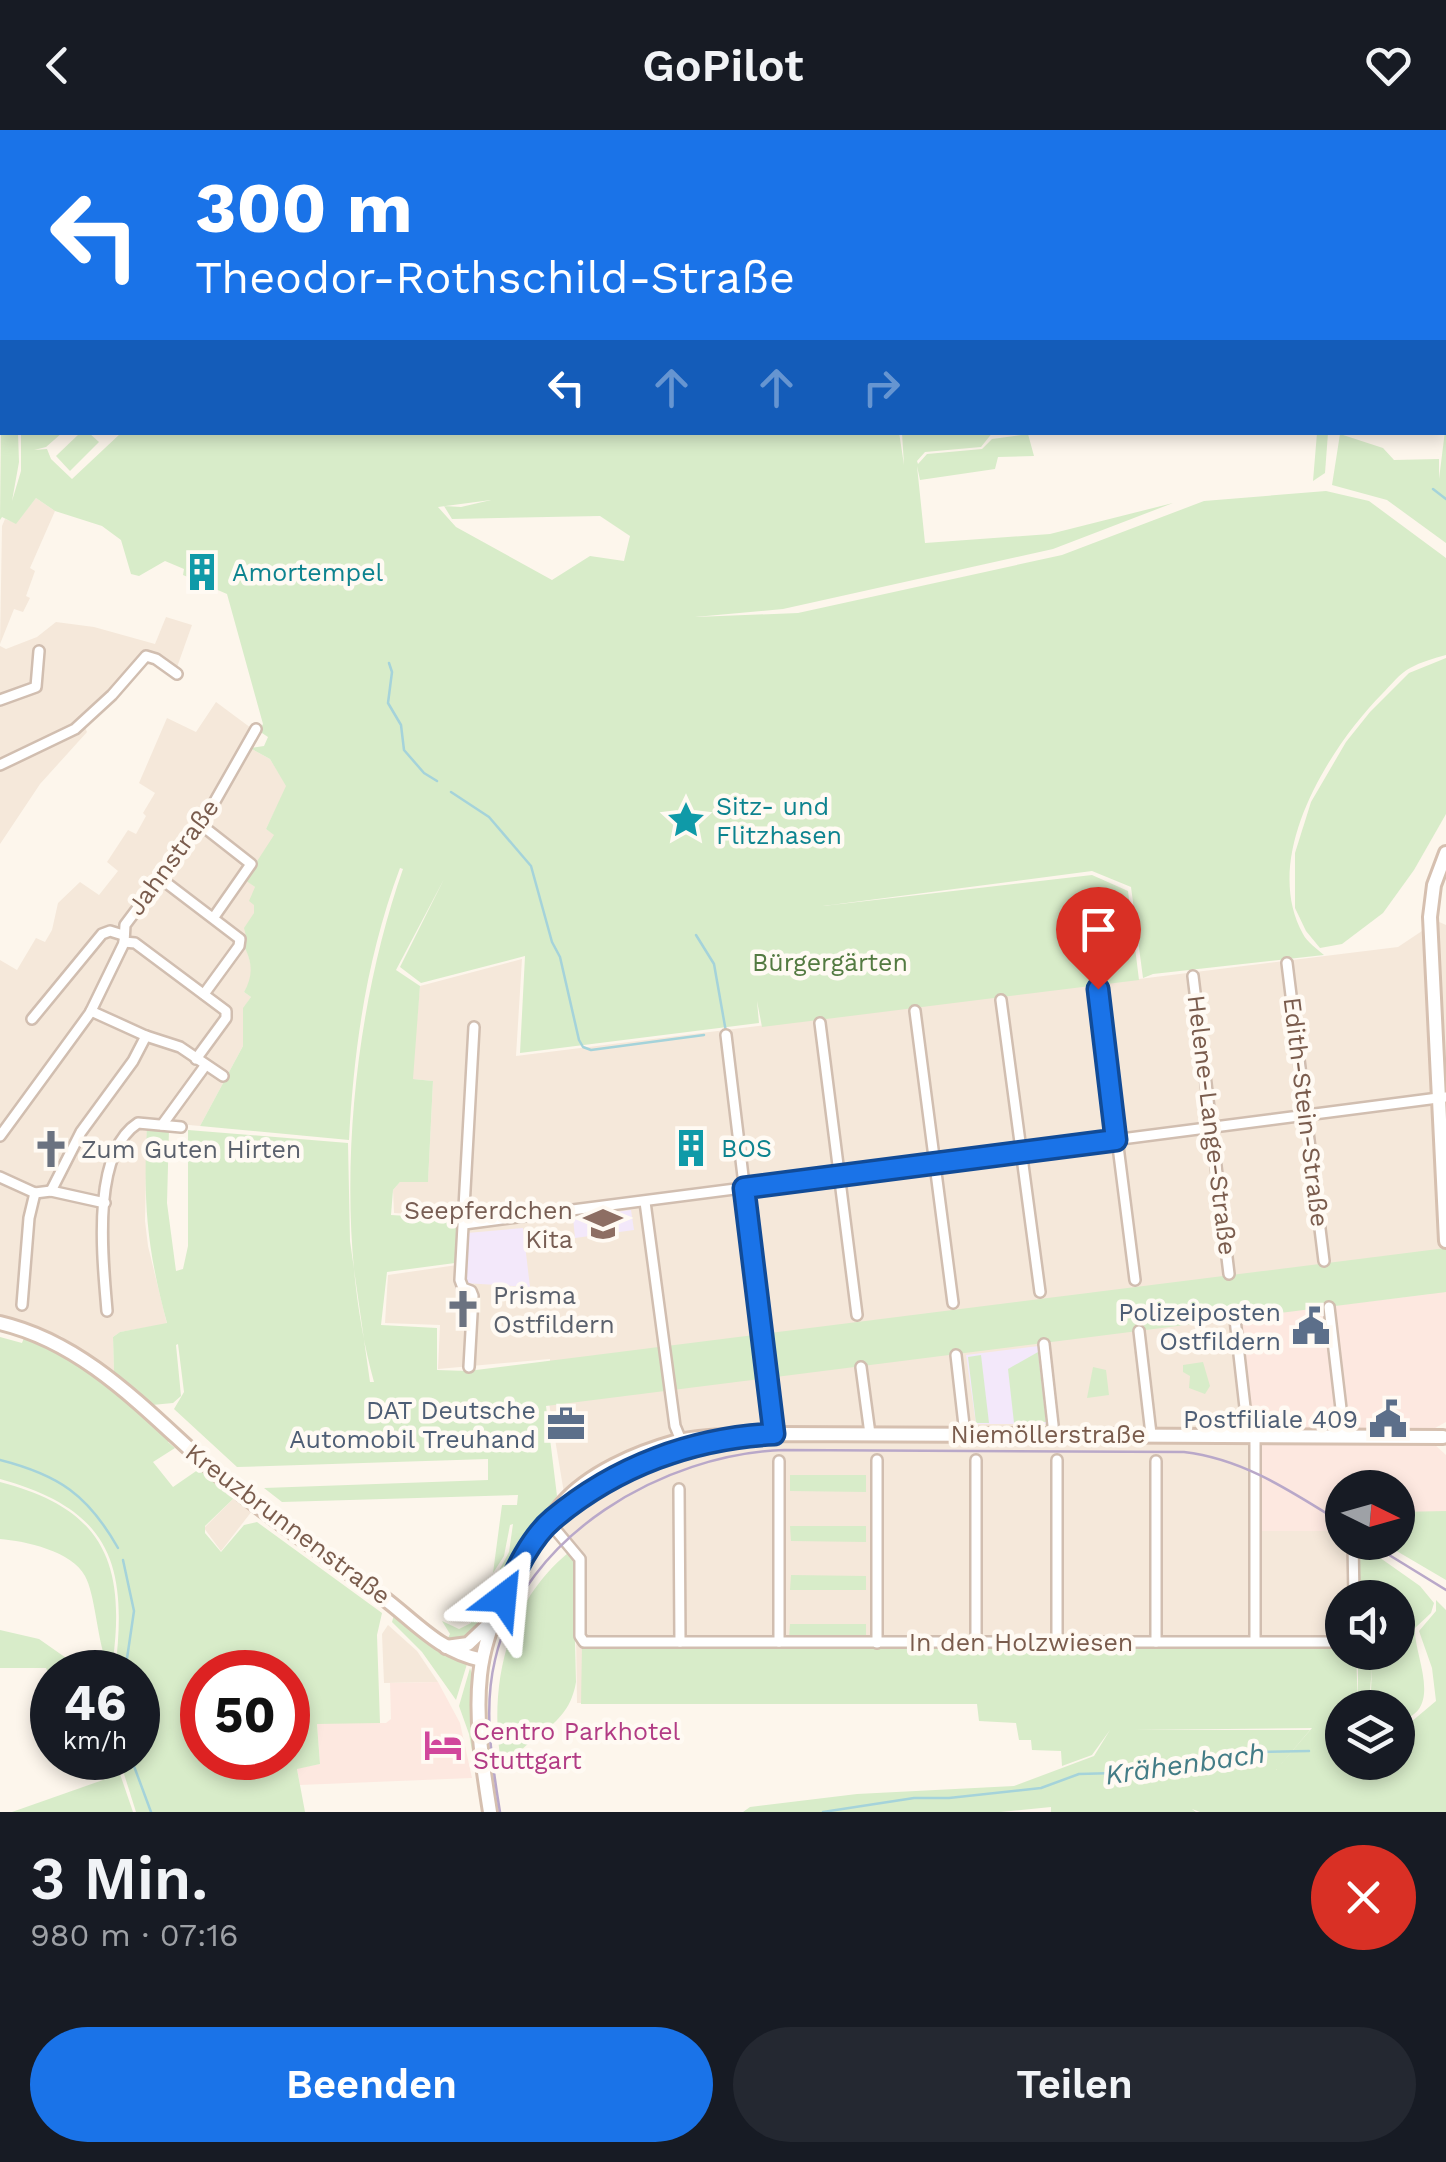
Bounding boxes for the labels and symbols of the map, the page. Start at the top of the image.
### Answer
building icon: Amortempel [181,551,223,593]
place label: Amortempel [232,558,384,587]
place label: Sitz- und Flitzhasen [716,792,842,850]
street label: Jahnstraße [121,793,225,921]
place icon: Sitz- und Flitzhasen [665,799,707,841]
pin [1056,887,1141,990]
park label: Bürgergärten [752,948,908,977]
street label: Helene-Lange-Straße [1182,993,1242,1257]
street label: Edith-Stein-Straße [1278,995,1334,1229]
building icon: BOS [670,1127,712,1169]
church icon: Zum Guten Hirten [30,1128,72,1170]
place label: BOS [721,1134,772,1163]
place label: Zum Guten Hirten [81,1135,301,1164]
place label: Seepferdchen Kita [404,1196,573,1254]
school or university icon: Seepferdchen Kita [582,1203,624,1245]
place label: Prisma Ostfildern [493,1281,615,1339]
church icon: Prisma Ostfildern [442,1288,484,1330]
place label: Polizeiposten Ostfildern [1118,1298,1281,1356]
public building icon: Polizeiposten Ostfildern [1290,1305,1332,1347]
place label: DAT Deutsche Automobil Treuhand [289,1396,536,1454]
public building icon: Postfiliale 409 [1367,1398,1409,1440]
office icon: DAT Deutsche Automobil Treuhand [545,1403,587,1445]
place label: Postfiliale 409 [1183,1405,1358,1434]
street label: Niemöllerstraße [950,1420,1146,1449]
street label: Kreuzbrunnenstraße [180,1437,396,1611]
north arrow [1325,1470,1415,1560]
position arrow [451,1546,555,1650]
street label: In den Holzwiesen [909,1628,1133,1657]
speed limit sign: 50 [180,1650,310,1780]
place label: Centro Parkhotel Stuttgart [473,1717,681,1775]
hotel icon: Centro Parkhotel Stuttgart [422,1724,464,1766]
water label: Krähenbach [1103,1736,1267,1792]

